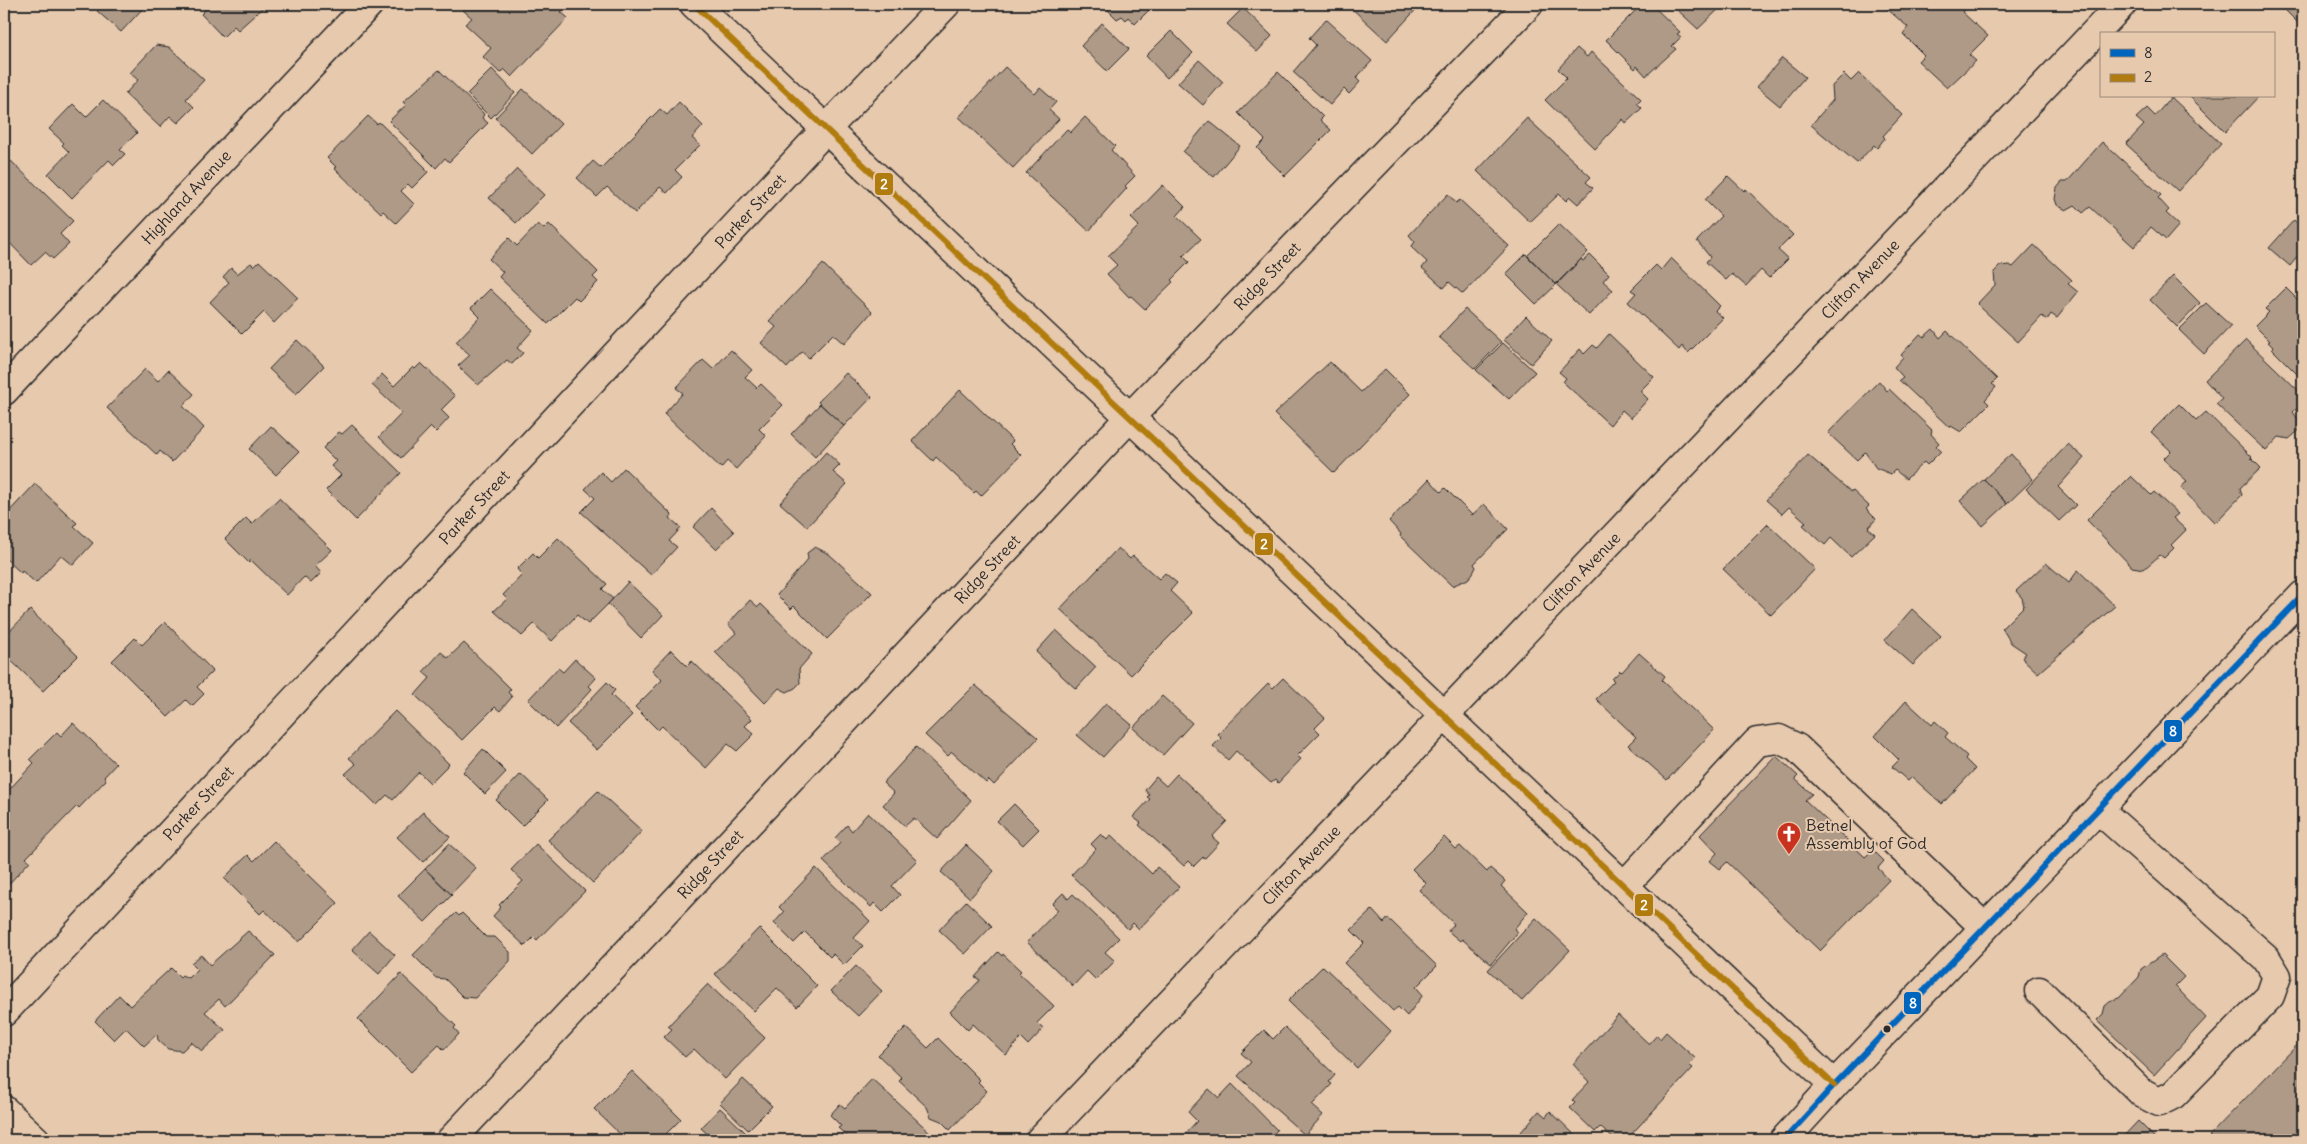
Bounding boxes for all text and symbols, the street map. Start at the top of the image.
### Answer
legend [2100,32,2274,98]
text: 8 [2144,43,2153,62]
text: 2 [2144,67,2152,86]
street label: Highland Avenue [137,146,235,248]
street label: Parker Street [710,169,790,252]
line badge: 2 [874,172,894,196]
text: 2 [880,175,888,193]
street label: Clifton Avenue [1817,235,1903,323]
street label: Ridge Street [1230,237,1305,314]
street label: Parker Street [434,465,514,548]
street label: Clifton Avenue [1538,528,1624,616]
street label: Ridge Street [950,530,1024,608]
line badge: 2 [1254,532,1274,556]
text: 2 [1260,535,1268,553]
line badge: 8 [2163,719,2183,743]
text: 8 [2169,722,2177,740]
street label: Parker Street [158,761,238,844]
place label: Betnel Assembly of God [1806,815,1927,853]
street label: Clifton Avenue [1258,821,1344,909]
church icon: Betnel Assembly of God [1776,821,1802,855]
street label: Ridge Street [673,825,747,903]
line badge: 2 [1634,893,1654,917]
text: 2 [1640,896,1648,914]
line badge: 8 [1903,991,1922,1015]
text: 8 [1909,994,1917,1012]
unlabelled marker [1882,1024,1892,1034]

